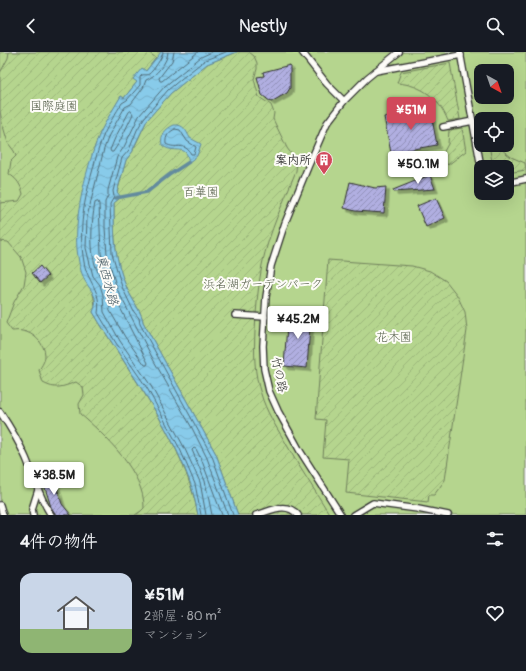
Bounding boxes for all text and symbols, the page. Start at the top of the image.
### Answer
icon: back [20,15,42,37]
text: Nestly [239,15,287,38]
icon: search [484,15,506,37]
north arrow [474,64,514,104]
map controls [474,64,514,200]
pin: ¥51M [387,97,435,131]
park label: 国際庭園 [30,99,78,114]
text: ¥51M [396,102,426,118]
button: locate [474,112,514,152]
building icon: 案内所 [314,150,334,175]
pin: ¥50.1M [385,151,451,185]
place label: 案内所 [275,153,312,168]
text: ¥50.1M [397,156,439,172]
button: layers [474,160,514,200]
park label: 百華園 [183,185,219,200]
water label: 東西水路 [93,253,122,308]
park label: 浜名湖ガーデンパーク [203,277,323,292]
pin: ¥45.2M [265,306,331,340]
text: ¥45.2M [276,311,320,327]
park label: 花木園 [376,330,412,345]
street label: 竹の路 [268,356,290,394]
pin: ¥38.5M [21,462,87,496]
text: ¥38.5M [33,467,75,483]
icon: filters [484,528,506,550]
text: 4件の物件 [20,531,98,552]
text: ¥51M [144,584,184,605]
icon: home [52,589,100,637]
icon: heart [484,602,506,624]
text: 2部屋 · 80 m² [144,608,221,624]
text: マンション [144,627,208,643]

